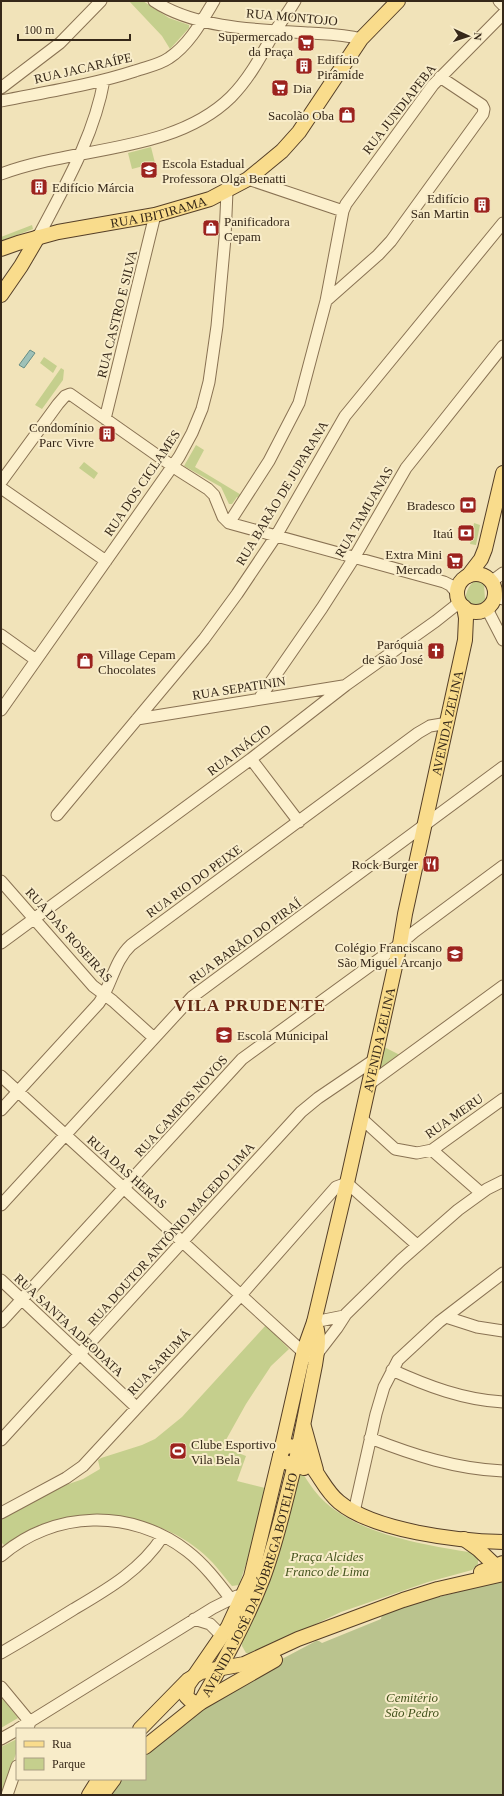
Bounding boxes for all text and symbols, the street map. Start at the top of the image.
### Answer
street label: RUA MONTOJO [246,6,338,28]
scale bar [18,16,130,42]
north arrow [448,16,488,56]
text: 100 m [24,23,55,37]
place label: Supermercado da Praça [218,29,293,59]
text: N [472,32,484,41]
supermarket icon: Supermercado da Praça [296,33,316,53]
street label: RUA JACARAÍPE [33,49,133,87]
place label: Edifício Pirâmide [317,52,364,82]
building icon: Edifício Pirâmide [294,56,314,76]
street label: RUA JUNDIAPEBA [359,61,439,157]
supermarket icon: Dia [270,78,290,98]
place label: Dia [293,81,312,96]
shop icon: Sacolão Oba [337,105,357,125]
place label: Sacolão Oba [268,108,334,123]
place label: Escola Estadual Professora Olga Benatti [162,156,287,186]
school or university icon: Escola Estadual Professora Olga Benatti [139,160,159,180]
building icon: Edifício Márcia [29,177,49,197]
place label: Edifício Márcia [52,180,134,195]
place label: Edifício San Martin [411,191,469,221]
street label: RUA IBITIRAMA [109,193,209,230]
building icon: Edifício San Martin [472,195,492,215]
place label: Panificadora Cepam [224,214,290,244]
shop icon: Panificadora Cepam [201,218,221,238]
street label: RUA CASTRO E SILVA [94,248,140,379]
street label: RUA BARÃO DE JUPARANA [233,417,331,568]
place label: Condomínio Parc Vivre [29,420,94,450]
building icon: Condomínio Parc Vivre [97,424,117,444]
street label: RUA DOS CICLAMES [101,427,183,539]
street label: RUA TAMUANAS [332,464,396,560]
bank icon: Bradesco [458,495,478,515]
place label: Bradesco [407,498,455,513]
bank icon: Itaú [456,523,476,543]
place label: Itaú [433,526,453,541]
place label: Extra Mini Mercado [385,547,442,577]
supermarket icon: Extra Mini Mercado [445,551,465,571]
place label: Paróquia de São José [362,637,423,667]
church icon: Paróquia de São José [426,641,446,661]
place label: Village Cepam Chocolates [98,647,176,677]
shop icon: Village Cepam Chocolates [75,651,95,671]
street label: AVENIDA ZELINA [428,668,466,777]
street label: RUA SEPATININ [191,673,287,703]
street label: RUA INÁCIO [204,721,274,779]
street label: RUA RIO DO PEIXE [143,841,245,921]
restaurant icon: Rock Burger [421,854,441,874]
place label: Rock Burger [351,857,419,872]
street label: RUA DAS ROSEIRAS [23,885,115,985]
street label: RUA BARÃO DO PIRAÍ [186,895,304,987]
place label: Colégio Franciscano São Miguel Arcanjo [335,940,442,970]
school or university icon: Colégio Franciscano São Miguel Arcanjo [445,944,465,964]
street label: AVENIDA ZELINA [360,985,398,1094]
district label: VILA PRUDENTE [174,996,326,1015]
school or university icon: Escola Municipal [214,1025,234,1045]
place label: Escola Municipal [237,1028,329,1043]
street label: RUA CAMPOS NOVOS [131,1052,231,1160]
street label: RUA MERU [422,1090,486,1142]
street label: RUA DAS HERAS [84,1132,170,1212]
street label: RUA DOUTOR ANTÔNIO MACEDO LIMA [85,1139,258,1329]
street label: RUA SANTA ADEODATA [11,1270,127,1380]
street label: RUA SARUMÁ [124,1325,194,1398]
place label: Clube Esportivo Vila Bela [191,1437,276,1467]
sports icon: Clube Esportivo Vila Bela [168,1441,188,1461]
street label: AVENIDA JOSÉ DA NÓBREGA BOTELHO [198,1471,300,1699]
park label: Praça Alcides Franco de Lima [284,1549,369,1579]
park label: Cemitério São Pedro [385,1690,440,1720]
legend [16,1728,146,1780]
text: Rua [52,1737,72,1751]
text: Parque [52,1757,85,1771]

